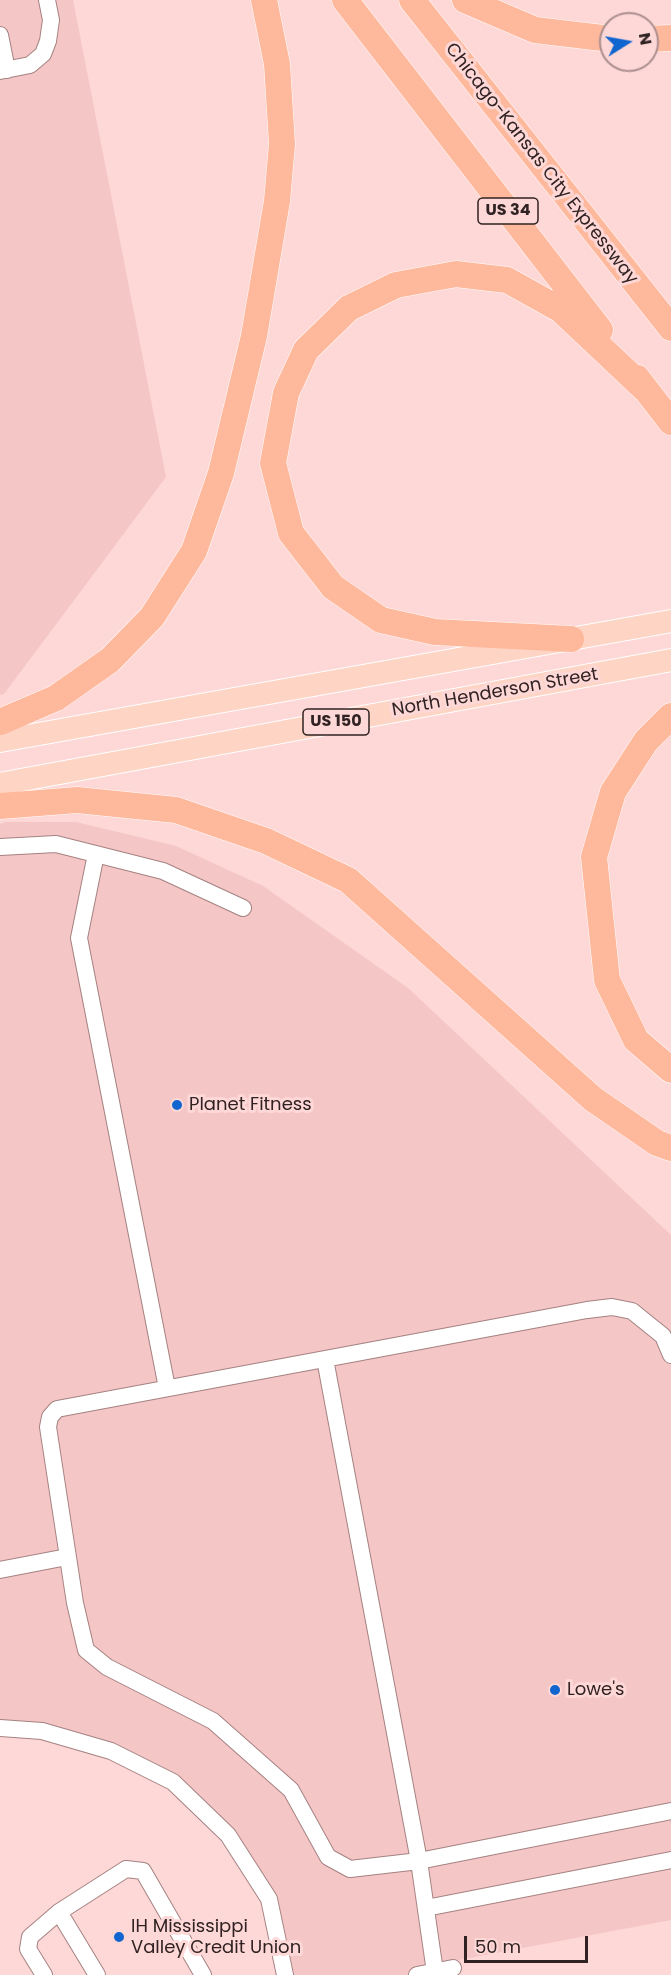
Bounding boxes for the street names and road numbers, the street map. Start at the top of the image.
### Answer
street label: Chicago-Kansas City Expressway [440,39,642,289]
road number: US 34 [478,198,538,224]
street label: North Henderson Street [390,664,600,722]
road number: US 150 [303,709,369,735]

